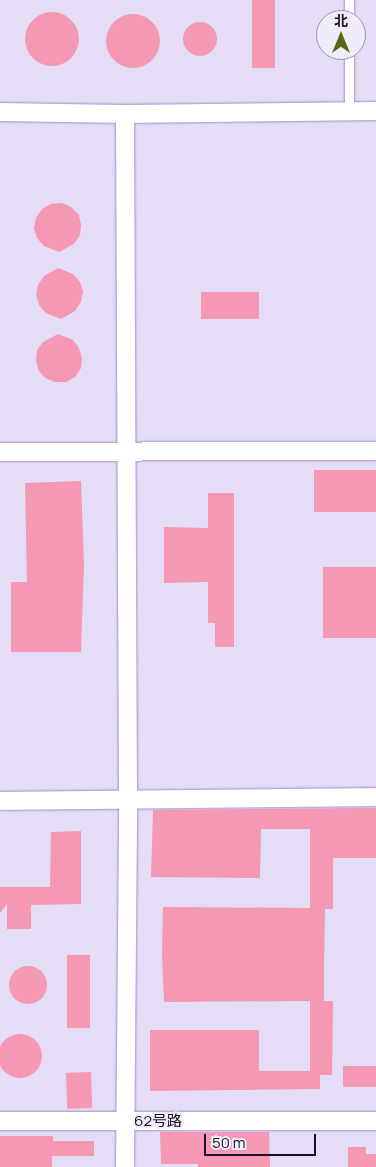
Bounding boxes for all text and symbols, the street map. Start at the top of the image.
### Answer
north arrow [316,10,366,60]
text: 北 [334,11,348,30]
street label: 62号路 [134,1112,182,1130]
scale bar [206,1124,318,1156]
text: 50 m [212,1132,246,1153]

